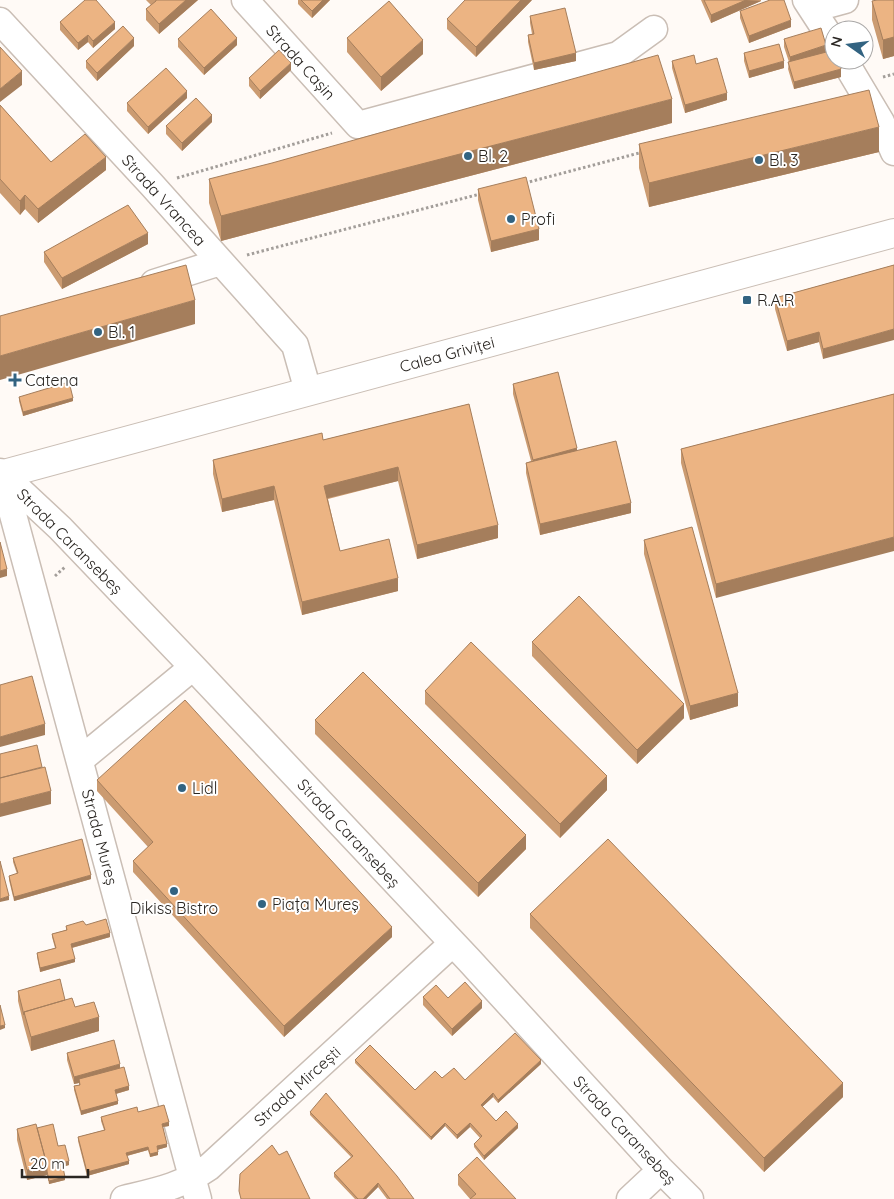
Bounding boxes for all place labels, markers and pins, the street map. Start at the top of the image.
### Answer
place label: Bl. 2 [478,146,508,166]
marker: Bl. 2 [462,150,474,162]
place label: Bl. 3 [769,150,799,170]
marker: Bl. 3 [753,154,765,166]
place label: Profi [521,209,555,229]
marker: Profi [505,213,517,225]
place label: R.A.R [757,290,795,310]
marker: R.A.R [741,294,753,306]
place label: Bl. 1 [108,322,135,342]
marker: Bl. 1 [92,326,104,338]
place label: Catena [25,370,78,390]
marker: Catena [9,374,21,386]
place label: Lidl [192,778,217,798]
marker: Lidl [176,782,188,794]
marker: Dikiss Bistro [168,885,180,897]
place label: Piața Mureș [272,894,359,914]
place label: Dikiss Bistro [130,898,218,918]
marker: Piața Mureș [256,898,268,910]

